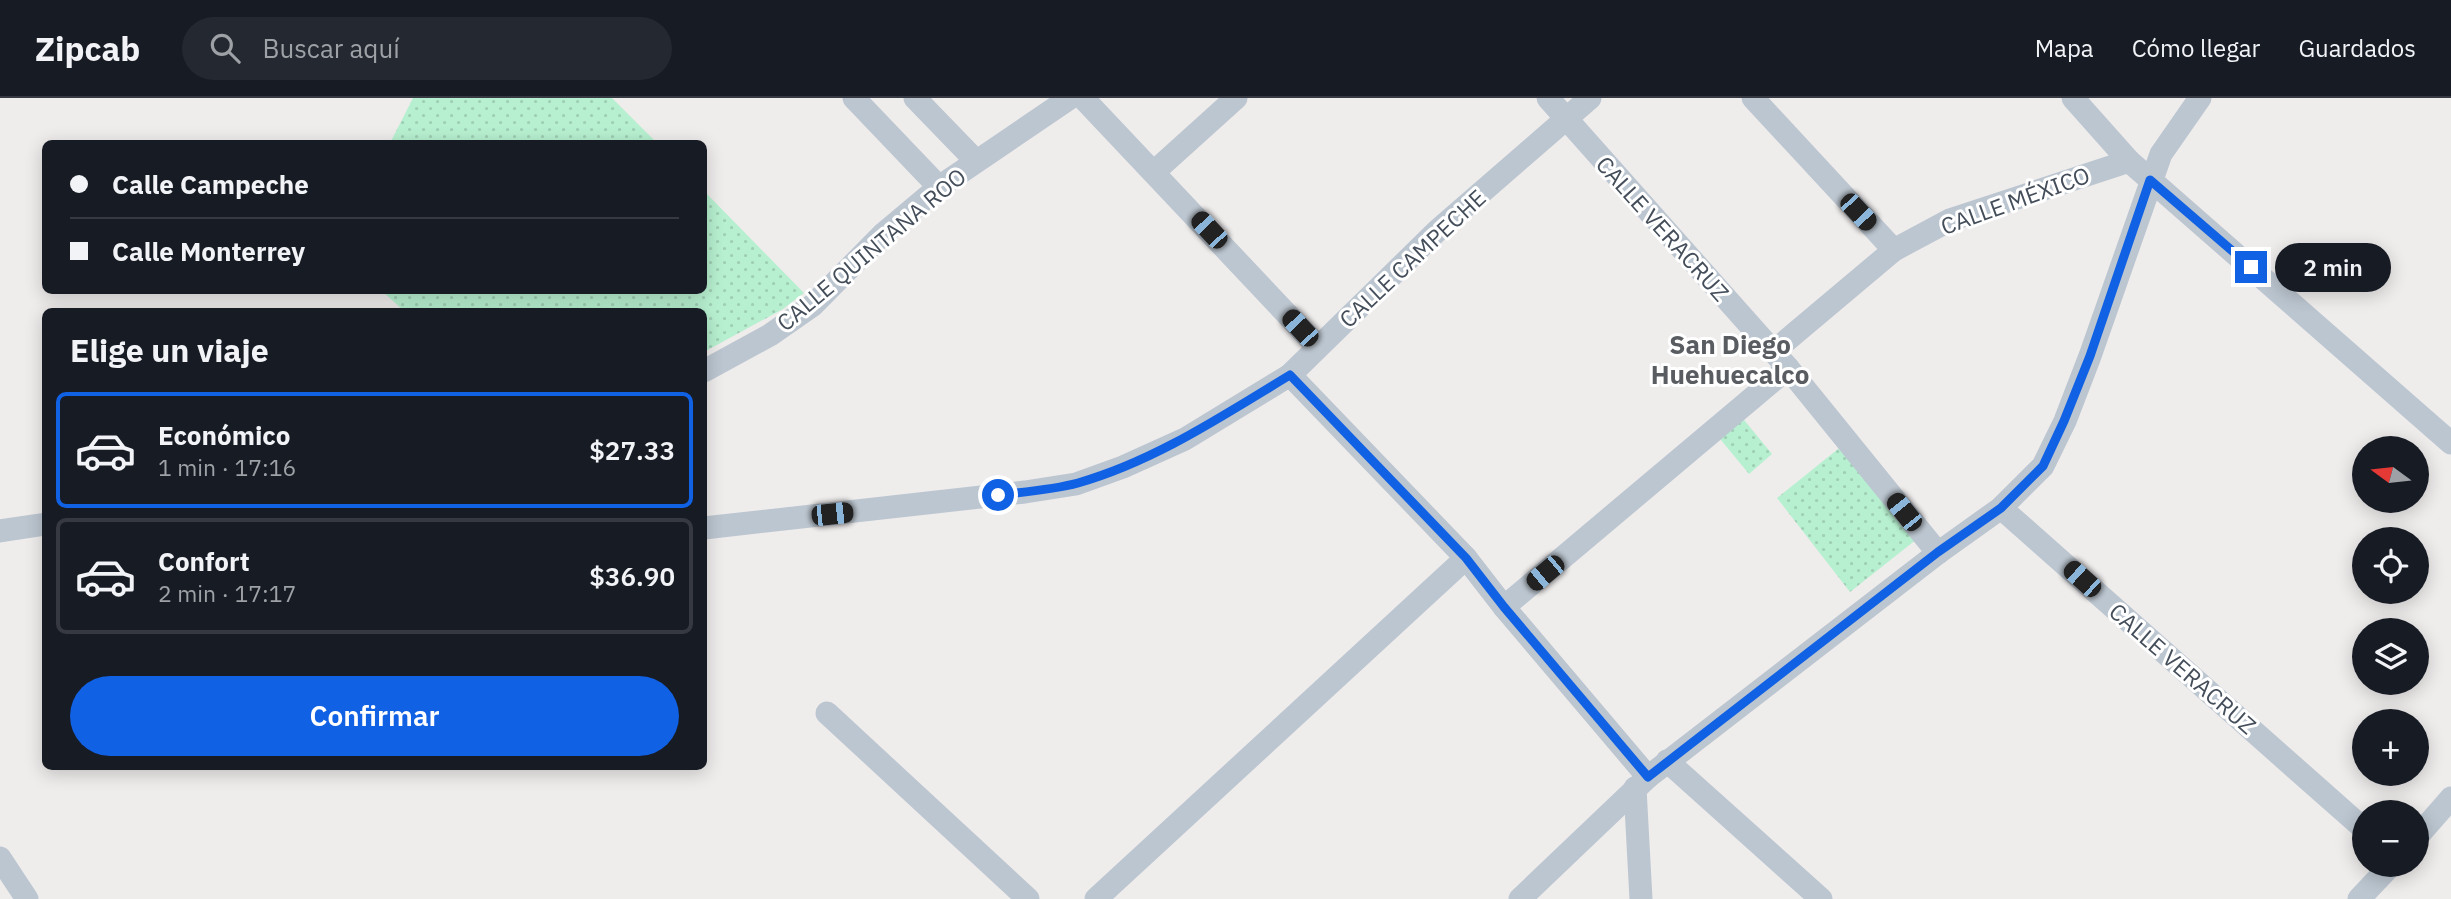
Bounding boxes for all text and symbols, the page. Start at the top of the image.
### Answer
search box [182,17,672,80]
text: Zipcab [35,27,140,70]
icon: search [206,29,244,67]
text: Buscar aquí [262,31,400,65]
text: Mapa [2035,32,2094,64]
text: Cómo llegar [2132,32,2260,64]
text: Guardados [2298,32,2416,64]
street label: CALLE VERACRUZ [1590,149,1736,307]
street label: CALLE MÉXICO [1936,159,2094,241]
street label: CALLE QUINTANA ROO [770,161,972,337]
text: Calle Campeche [112,167,309,201]
street label: CALLE CAMPECHE [1332,182,1492,334]
car [1836,189,1881,235]
car [1187,207,1232,253]
text: Calle Monterrey [112,234,305,268]
callout: 2 min [2276,242,2391,292]
route end [2235,251,2267,283]
text: 2 min [2303,252,2363,282]
car [1278,305,1323,351]
district label: San Diego Huehuecalco [1651,327,1809,391]
text: Elige un viaje [70,329,269,371]
text: Económico [158,418,290,452]
icon: car [74,419,137,482]
text: $27.33 [589,433,675,467]
north arrow [2352,436,2429,513]
map controls [2352,436,2429,877]
text: 1 min · 17:16 [158,452,296,482]
route start [982,479,1014,511]
car [1883,489,1926,535]
car [811,501,854,527]
button: locate [2352,527,2429,604]
text: Confort [158,544,250,578]
icon: car [74,545,137,608]
car [1523,551,1568,595]
car [2060,557,2105,601]
text: $36.90 [589,559,675,593]
text: 2 min · 17:17 [158,578,296,608]
street label: CALLE VERACRUZ [2103,596,2263,740]
button: layers [2352,618,2429,695]
button: Confirmar [70,676,679,756]
button: + [2352,709,2429,786]
button: − [2352,800,2429,877]

